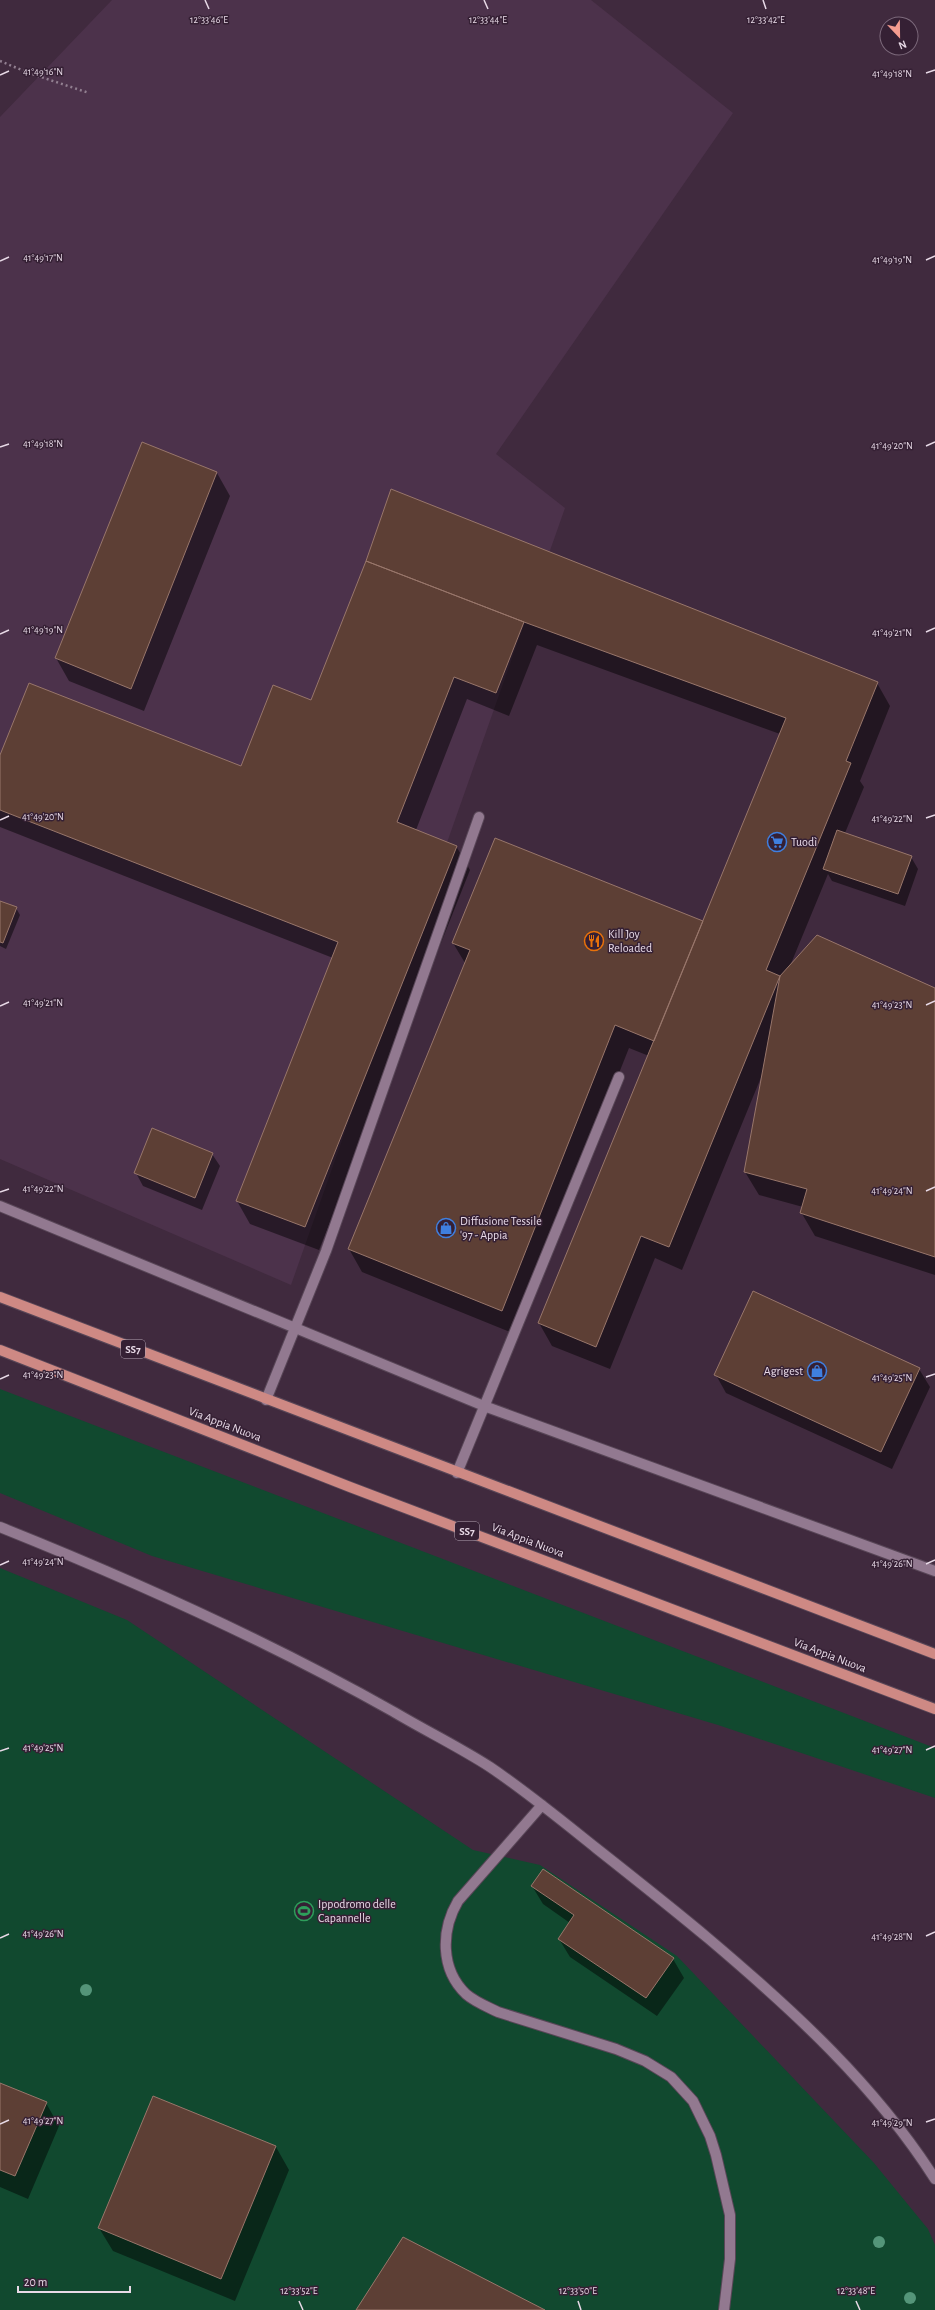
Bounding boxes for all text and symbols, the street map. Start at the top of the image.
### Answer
text: 12°33'46"E [190,15,228,25]
text: 12°33'44"E [469,15,507,25]
text: 12°33'42"E [747,15,785,25]
north arrow [879,16,919,56]
text: N [897,38,908,51]
text: 41°49'16"N [23,67,63,77]
text: 41°49'18"N [872,69,912,79]
text: 41°49'17"N [23,253,63,263]
text: 41°49'19"N [872,255,912,265]
text: 41°49'18"N [23,439,63,449]
text: 41°49'20"N [871,441,913,451]
text: 41°49'19"N [23,625,63,635]
text: 41°49'21"N [872,628,912,638]
text: 41°49'20"N [22,812,64,822]
text: 41°49'22"N [871,814,913,824]
supermarket icon: Tuodì [766,831,788,853]
place label: Tuodì [791,836,817,848]
place label: Kill Joy Reloaded [608,928,652,954]
restaurant icon: Kill Joy Reloaded [583,930,605,952]
text: 41°49'21"N [23,998,63,1008]
text: 41°49'23"N [872,1000,912,1010]
text: 41°49'22"N [22,1184,64,1194]
text: 41°49'24"N [871,1186,913,1196]
place label: Diffusione Tessile '97 - Appia [460,1215,542,1241]
shop icon: Diffusione Tessile '97 - Appia [435,1217,457,1239]
road number: SS7 [121,1340,145,1358]
shop icon: Agrigest [806,1360,828,1382]
place label: Agrigest [764,1365,803,1377]
text: 41°49'23"N [23,1370,63,1380]
text: 41°49'25"N [872,1373,912,1383]
street label: Via Appia Nuova [187,1405,263,1444]
street label: Via Appia Nuova [490,1521,566,1560]
road number: SS7 [455,1522,479,1540]
text: 41°49'24"N [22,1557,64,1567]
text: 41°49'26"N [871,1559,913,1569]
street label: Via Appia Nuova [792,1636,868,1675]
text: 41°49'25"N [23,1743,63,1753]
text: 41°49'27"N [872,1745,912,1755]
place label: Ippodromo delle Capannelle [318,1898,396,1924]
sports icon: Ippodromo delle Capannelle [293,1900,315,1922]
text: 41°49'26"N [22,1929,64,1939]
text: 41°49'28"N [871,1932,913,1942]
text: 41°49'27"N [23,2116,63,2126]
text: 41°49'29"N [871,2118,913,2128]
scale bar [18,2268,130,2294]
text: 20 m [24,2276,47,2288]
text: 12°33'52"E [280,2286,318,2296]
text: 12°33'50"E [559,2286,597,2296]
text: 12°33'48"E [837,2286,875,2296]

